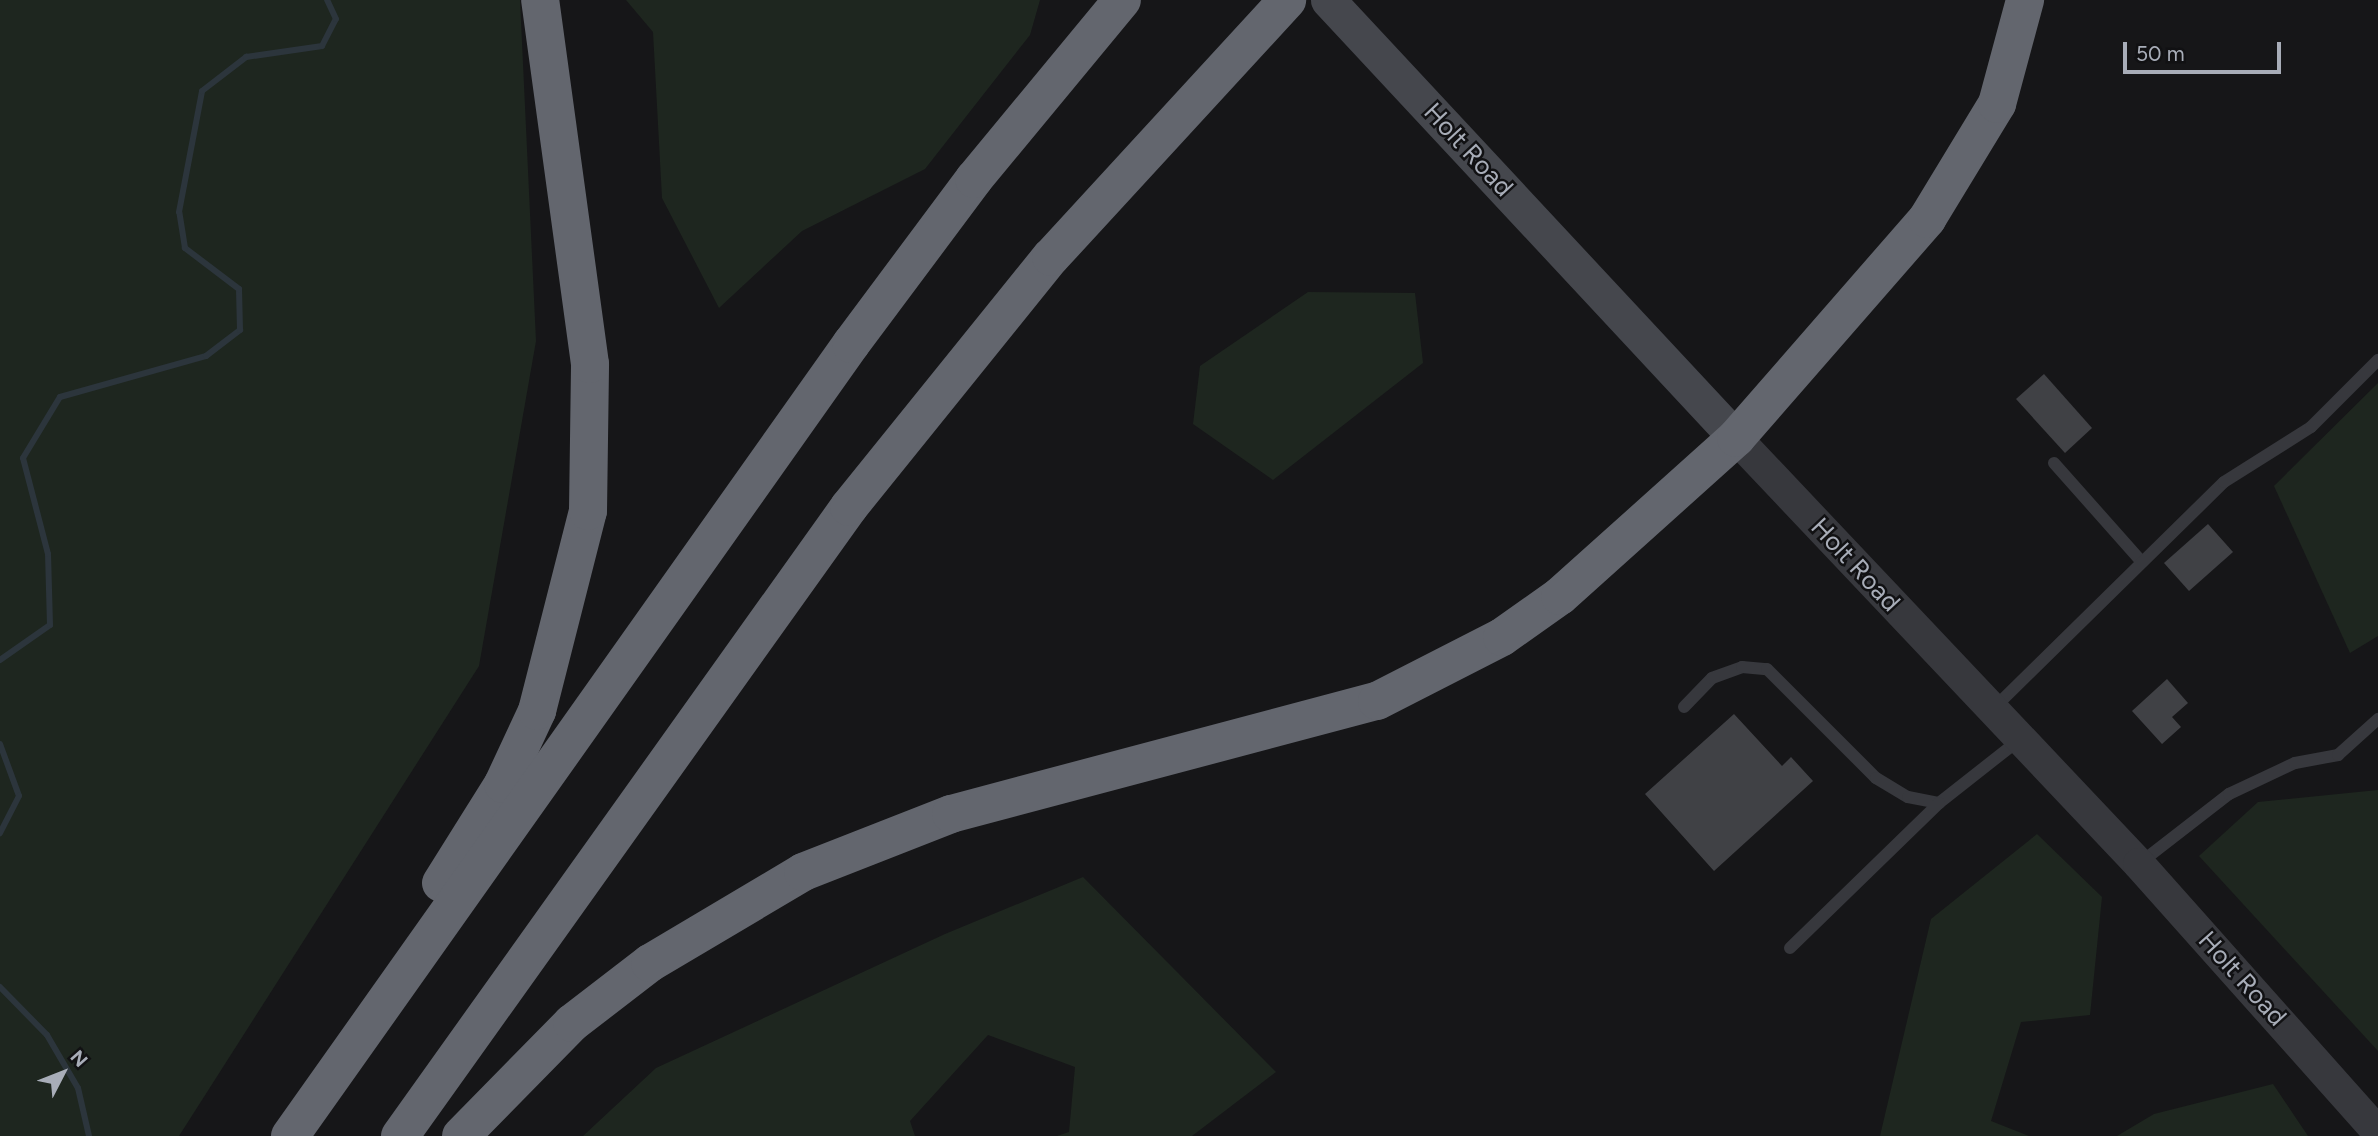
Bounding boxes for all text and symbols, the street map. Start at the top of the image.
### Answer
scale bar [2126,28,2284,72]
text: 50 m [2136,41,2185,66]
street label: Holt Road [1417,97,1519,203]
street label: Holt Road [1804,512,1906,618]
street label: Holt Road [2191,925,2293,1033]
north arrow [28,1038,98,1108]
text: N [66,1045,92,1072]

